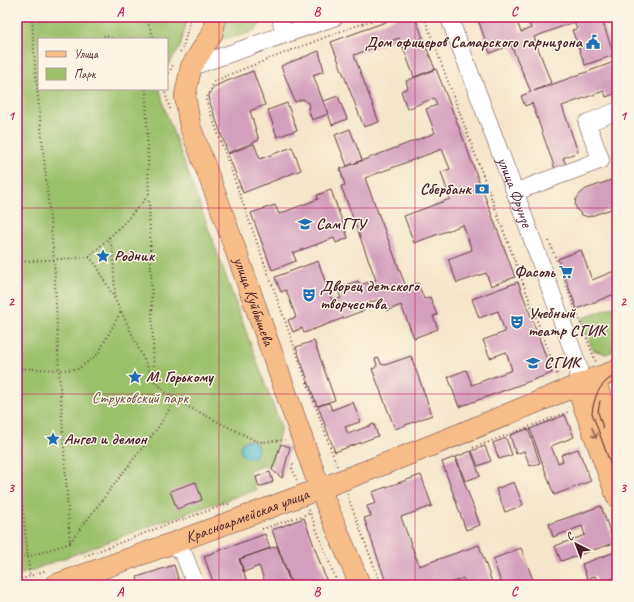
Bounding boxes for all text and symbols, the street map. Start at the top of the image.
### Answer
text: A [117,4,125,20]
text: B [314,4,322,20]
text: C [511,4,519,20]
place label: Дом офицеров Самарского гарнизона [365,32,584,52]
public building icon: Дом офицеров Самарского гарнизона [585,34,601,50]
legend [38,38,168,90]
text: Улица [74,46,99,62]
text: Парк [74,66,97,82]
text: 1 [8,108,16,124]
text: 1 [620,108,628,124]
street label: улица Фрунзе [492,153,538,232]
place label: Сбербанк [420,179,473,199]
bank icon: Сбербанк [474,181,490,197]
place label: СамГТУ [316,214,369,234]
school or university icon: СамГТУ [297,216,313,232]
place label: Родник [114,246,156,266]
place icon: Родник [95,248,111,264]
street label: улица Куйбышева [228,253,279,350]
place label: Фасоль [514,262,556,282]
supermarket icon: Фасоль [558,264,574,280]
place label: Дворец детского творчества [320,276,420,314]
theatre icon: Дворец детского творчества [301,287,317,303]
text: 2 [8,294,15,310]
text: 2 [620,294,627,310]
place label: Учебный театр СГИК [528,303,608,341]
theatre icon: Учебный театр СГИК [509,314,525,330]
place label: СГИК [544,353,582,373]
school or university icon: СГИК [525,355,541,371]
place label: М. Горькому [146,367,214,387]
place icon: М. Горькому [127,369,143,385]
park label: Струковский парк [92,388,189,408]
one-way arrow [591,427,598,440]
place label: Ангел и демон [64,429,148,449]
place icon: Ангел и демон [45,431,61,447]
text: 3 [8,480,15,496]
text: 3 [620,480,627,496]
street label: Красноармейская улица [183,483,313,548]
north arrow [556,524,596,564]
text: С [563,528,577,544]
text: A [117,584,125,600]
text: B [314,584,322,600]
text: C [511,584,519,600]

